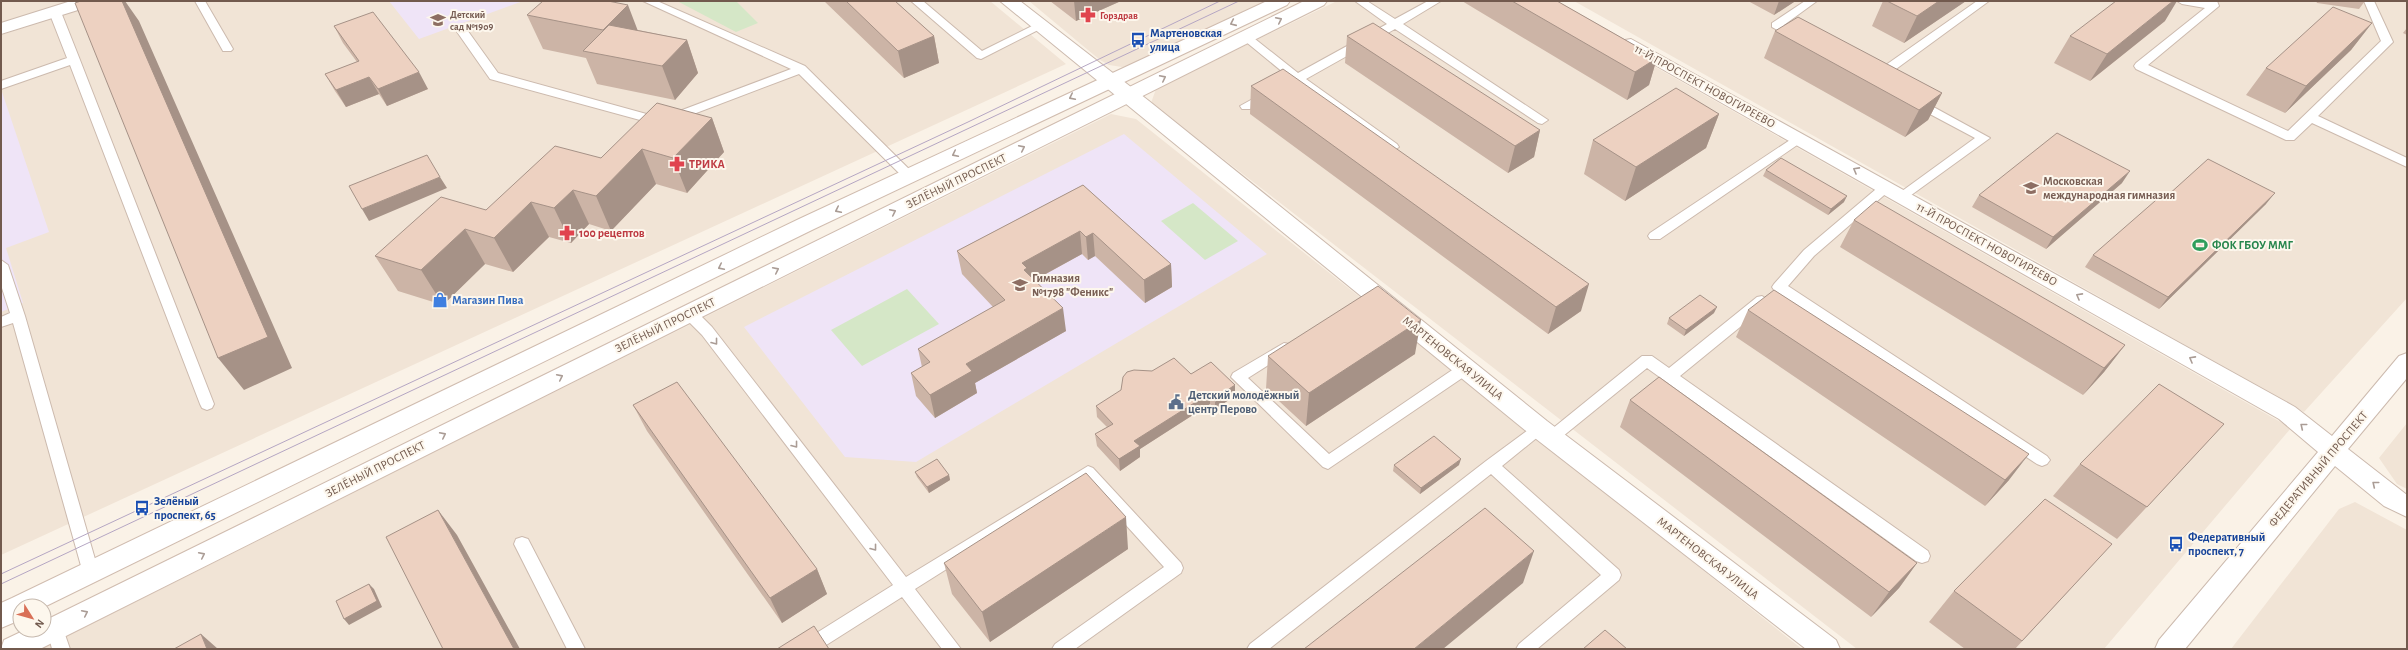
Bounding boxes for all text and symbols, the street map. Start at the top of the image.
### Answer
pharmacy icon: Горздрав [1079,6,1097,24]
place label: Детский сад №1909 [450,10,493,32]
school or university icon: Детский сад №1909 [429,11,447,29]
place label: Горздрав [1100,11,1138,21]
one-way arrow [1275,17,1283,25]
one-way arrow [1229,18,1237,26]
place label: Мартеновская улица [1149,27,1222,54]
bus stop icon: Мартеновская улица [1129,31,1147,49]
street label: 11-Й ПРОСПЕКТ НОВОГИРЕЕВО [1633,41,1778,130]
one-way arrow [1159,76,1166,83]
one-way arrow [1069,92,1077,100]
one-way arrow [1017,145,1025,153]
one-way arrow [952,149,959,156]
street label: ЗЕЛЁНЫЙ ПРОСПЕКТ [904,150,1008,210]
pharmacy icon: ТРИКА [668,155,686,173]
place label: ТРИКА [689,158,726,170]
one-way arrow [1852,168,1860,175]
place label: Московская международная гимназия [2043,175,2175,202]
school or university icon: Московская международная гимназия [2022,179,2040,197]
street label: 11-Й ПРОСПЕКТ НОВОГИРЕЕВО [1915,199,2060,288]
one-way arrow [835,205,842,213]
one-way arrow [888,209,896,217]
pharmacy icon: 100 рецептов [558,224,576,242]
place label: 100 рецептов [579,227,645,239]
sports icon: ФОК ГБОУ ММГ [2191,236,2209,254]
place label: ФОК ГБОУ ММГ [2212,239,2294,251]
one-way arrow [718,262,725,270]
one-way arrow [772,267,779,274]
place label: Гимназия №1798 "Феникс" [1032,272,1113,298]
school or university icon: Гимназия №1798 "Феникс" [1011,276,1029,294]
shop icon: Магазин Пива [431,291,449,309]
one-way arrow [2076,293,2083,300]
place label: Магазин Пива [452,294,524,306]
street label: ЗЕЛЁНЫЙ ПРОСПЕКТ [613,294,717,354]
street label: МАРТЕНОВСКАЯ УЛИЦА [1401,314,1505,402]
one-way arrow [710,337,717,344]
one-way arrow [2189,357,2196,364]
one-way arrow [556,374,563,382]
place label: Детский молодёжный центр Перово [1188,389,1299,415]
public building icon: Детский молодёжный центр Перово [1167,393,1185,411]
street label: ФЕДЕРАТИВНЫЙ ПРОСПЕКТ [2266,408,2370,529]
one-way arrow [2301,424,2308,431]
one-way arrow [439,432,447,440]
street label: ЗЕЛЁНЫЙ ПРОСПЕКТ [323,438,427,499]
one-way arrow [790,440,797,447]
one-way arrow [2373,482,2380,489]
place label: Зелёный проспект, 65 [154,495,216,521]
bus stop icon: Зелёный проспект, 65 [133,499,151,517]
street label: МАРТЕНОВСКАЯ УЛИЦА [1655,515,1761,601]
place label: Федеративный проспект, 7 [2188,531,2265,557]
bus stop icon: Федеративный проспект, 7 [2167,535,2185,553]
one-way arrow [869,543,876,550]
one-way arrow [197,552,205,560]
north arrow [12,598,52,638]
one-way arrow [81,610,89,618]
text: N [33,617,46,630]

